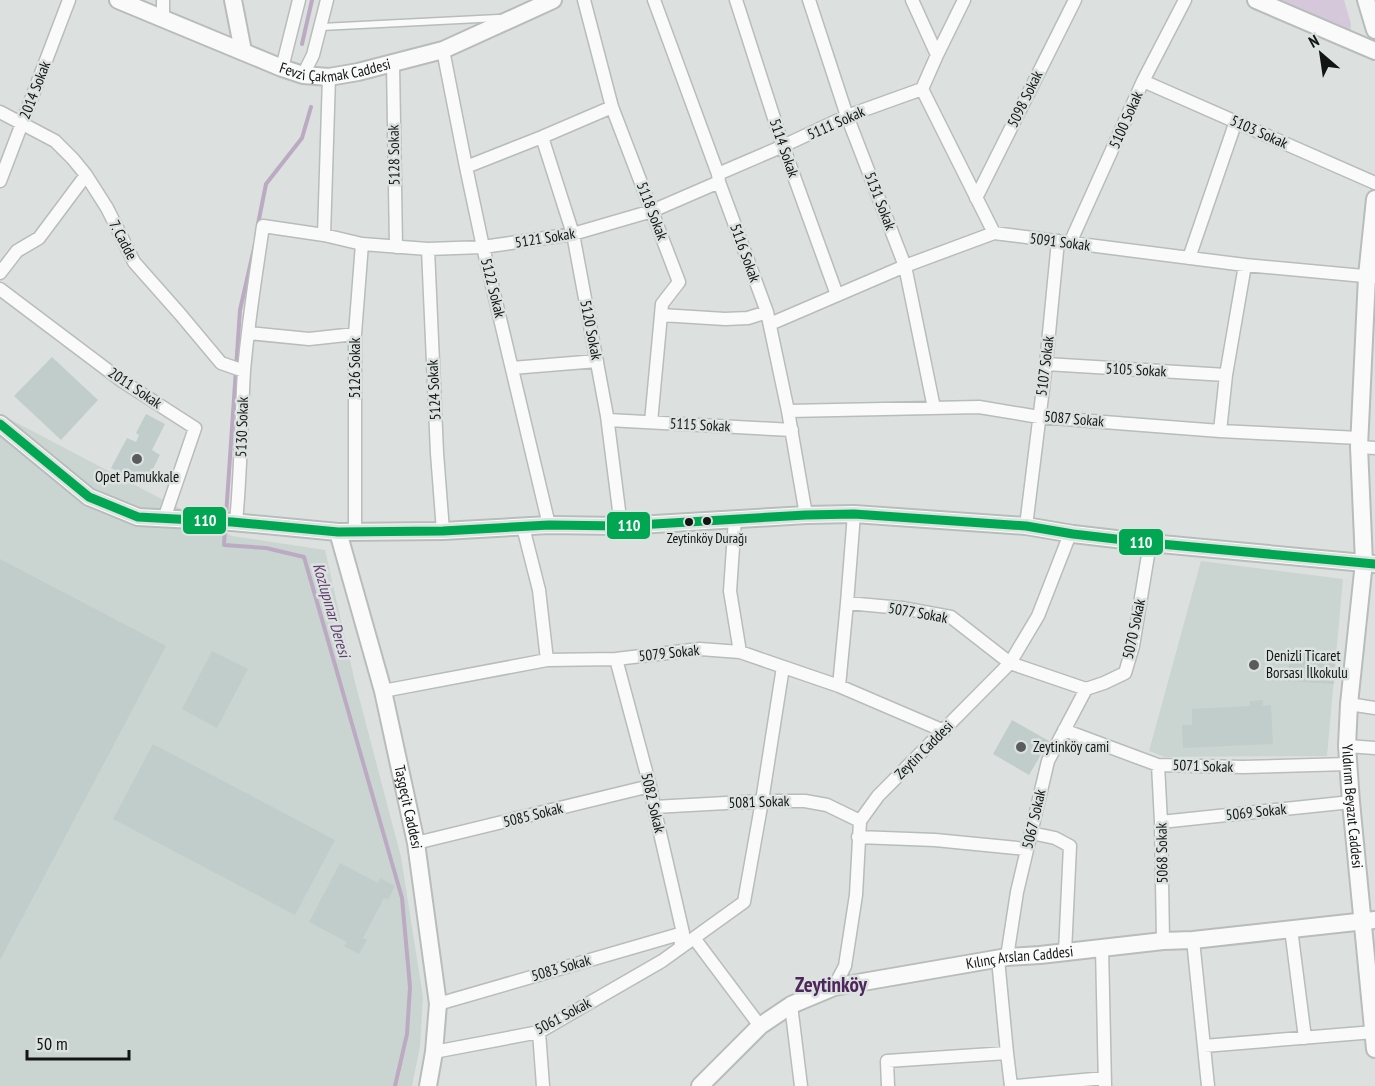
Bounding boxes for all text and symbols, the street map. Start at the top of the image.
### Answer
north arrow [1291,24,1351,84]
text: N [1305,30,1322,52]
street label: Fevzi Çakmak Caddesi [277,54,392,86]
street label: 2014 Sokak [15,58,54,122]
street label: 5098 Sokak [1003,67,1046,130]
street label: 5100 Sokak [1105,88,1147,151]
street label: 5111 Sokak [804,101,868,144]
street label: 5103 Sokak [1228,111,1291,153]
street label: 5114 Sokak [766,116,803,180]
street label: 5128 Sokak [383,124,404,186]
street label: 5131 Sokak [861,169,900,233]
street label: 5118 Sokak [633,179,672,243]
street label: 7. Cadde [105,217,142,263]
street label: 5116 Sokak [726,221,765,285]
street label: 5121 Sokak [513,223,577,252]
street label: 5091 Sokak [1029,228,1092,255]
street label: 5122 Sokak [477,256,510,320]
street label: 5120 Sokak [576,298,607,362]
street label: 5107 Sokak [1031,335,1058,397]
street label: 5126 Sokak [345,337,364,398]
street label: 5105 Sokak [1105,358,1167,381]
street label: 5124 Sokak [422,359,445,421]
street label: 2011 Sokak [105,363,166,413]
street label: 5130 Sokak [231,396,252,458]
street label: 5087 Sokak [1043,406,1105,431]
street label: 5115 Sokak [669,413,731,436]
marker: Opet Pamukkale [130,452,144,466]
place label: Opet Pamukkale [95,467,179,486]
line badge: 110 [182,506,227,535]
text: 110 [194,510,217,530]
line badge: 110 [606,511,651,540]
text: 110 [618,515,641,535]
marker: Zeytinköy Durağı [701,515,713,527]
unlabelled marker [683,516,695,528]
line badge: 110 [1118,528,1164,556]
place label: Zeytinköy Durağı [667,529,747,547]
text: 110 [1130,532,1153,552]
water label: Kozlupınar Deresi [309,561,356,662]
street label: 5070 Sokak [1118,597,1149,661]
street label: 5077 Sokak [887,598,949,627]
street label: 5079 Sokak [638,640,700,665]
place label: Denizli Ticaret Borsası İlkokulu [1266,646,1348,682]
marker: Denizli Ticaret Borsası İlkokulu [1247,658,1261,672]
street label: Zeytin Caddesi [890,716,957,783]
place label: Zeytinköy cami [1033,737,1109,756]
marker: Zeytinköy cami [1014,740,1028,754]
street label: Yıldırım Beyazıt Caddesi [1338,743,1367,869]
street label: 5071 Sokak [1172,755,1234,776]
street label: Taşgeçit Caddesi [390,763,427,850]
street label: 5082 Sokak [637,771,670,835]
street label: 5067 Sokak [1017,787,1050,850]
street label: 5081 Sokak [728,791,790,812]
street label: 5085 Sokak [501,798,565,831]
street label: 5069 Sokak [1225,799,1287,824]
street label: 5068 Sokak [1151,822,1172,884]
street label: Kılınç Arslan Caddesi [965,941,1074,973]
street label: 5083 Sokak [529,950,593,985]
district label: Zeytinköy [795,971,868,998]
street label: 5061 Sokak [531,993,594,1038]
scale bar [27,1023,129,1061]
text: 50 m [36,1032,68,1055]

